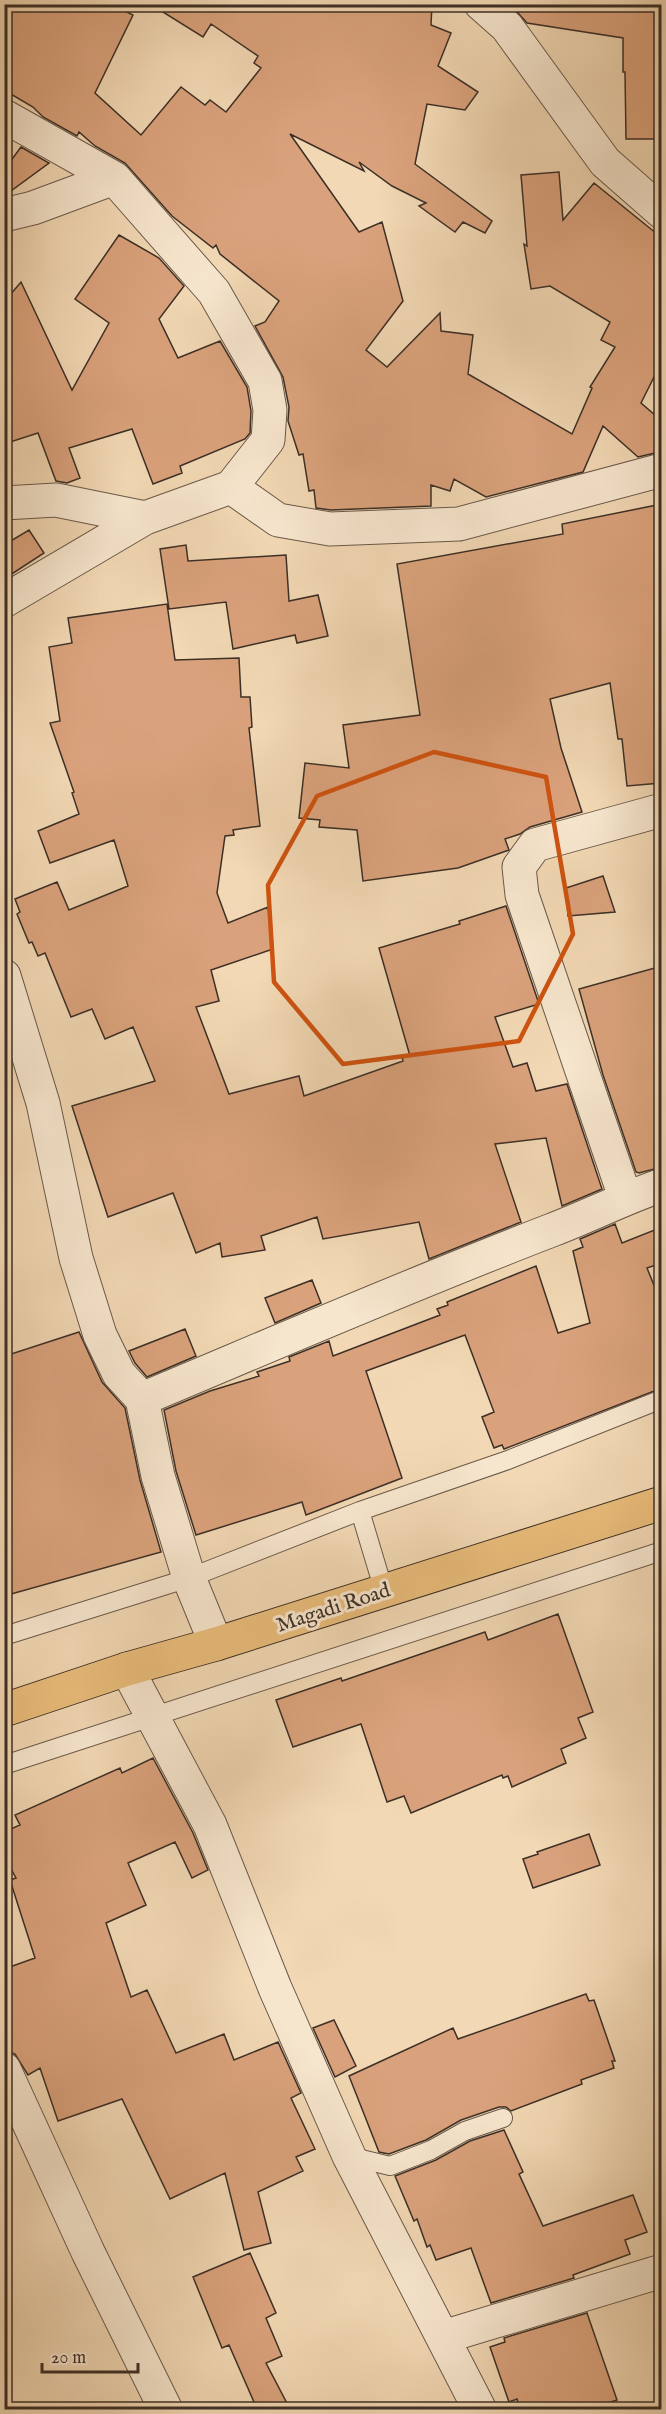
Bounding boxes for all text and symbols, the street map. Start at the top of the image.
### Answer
street label: Magadi Road [273,1577,395,1640]
scale bar [42,2336,138,2374]
text: 20 m [51,2347,86,2370]

